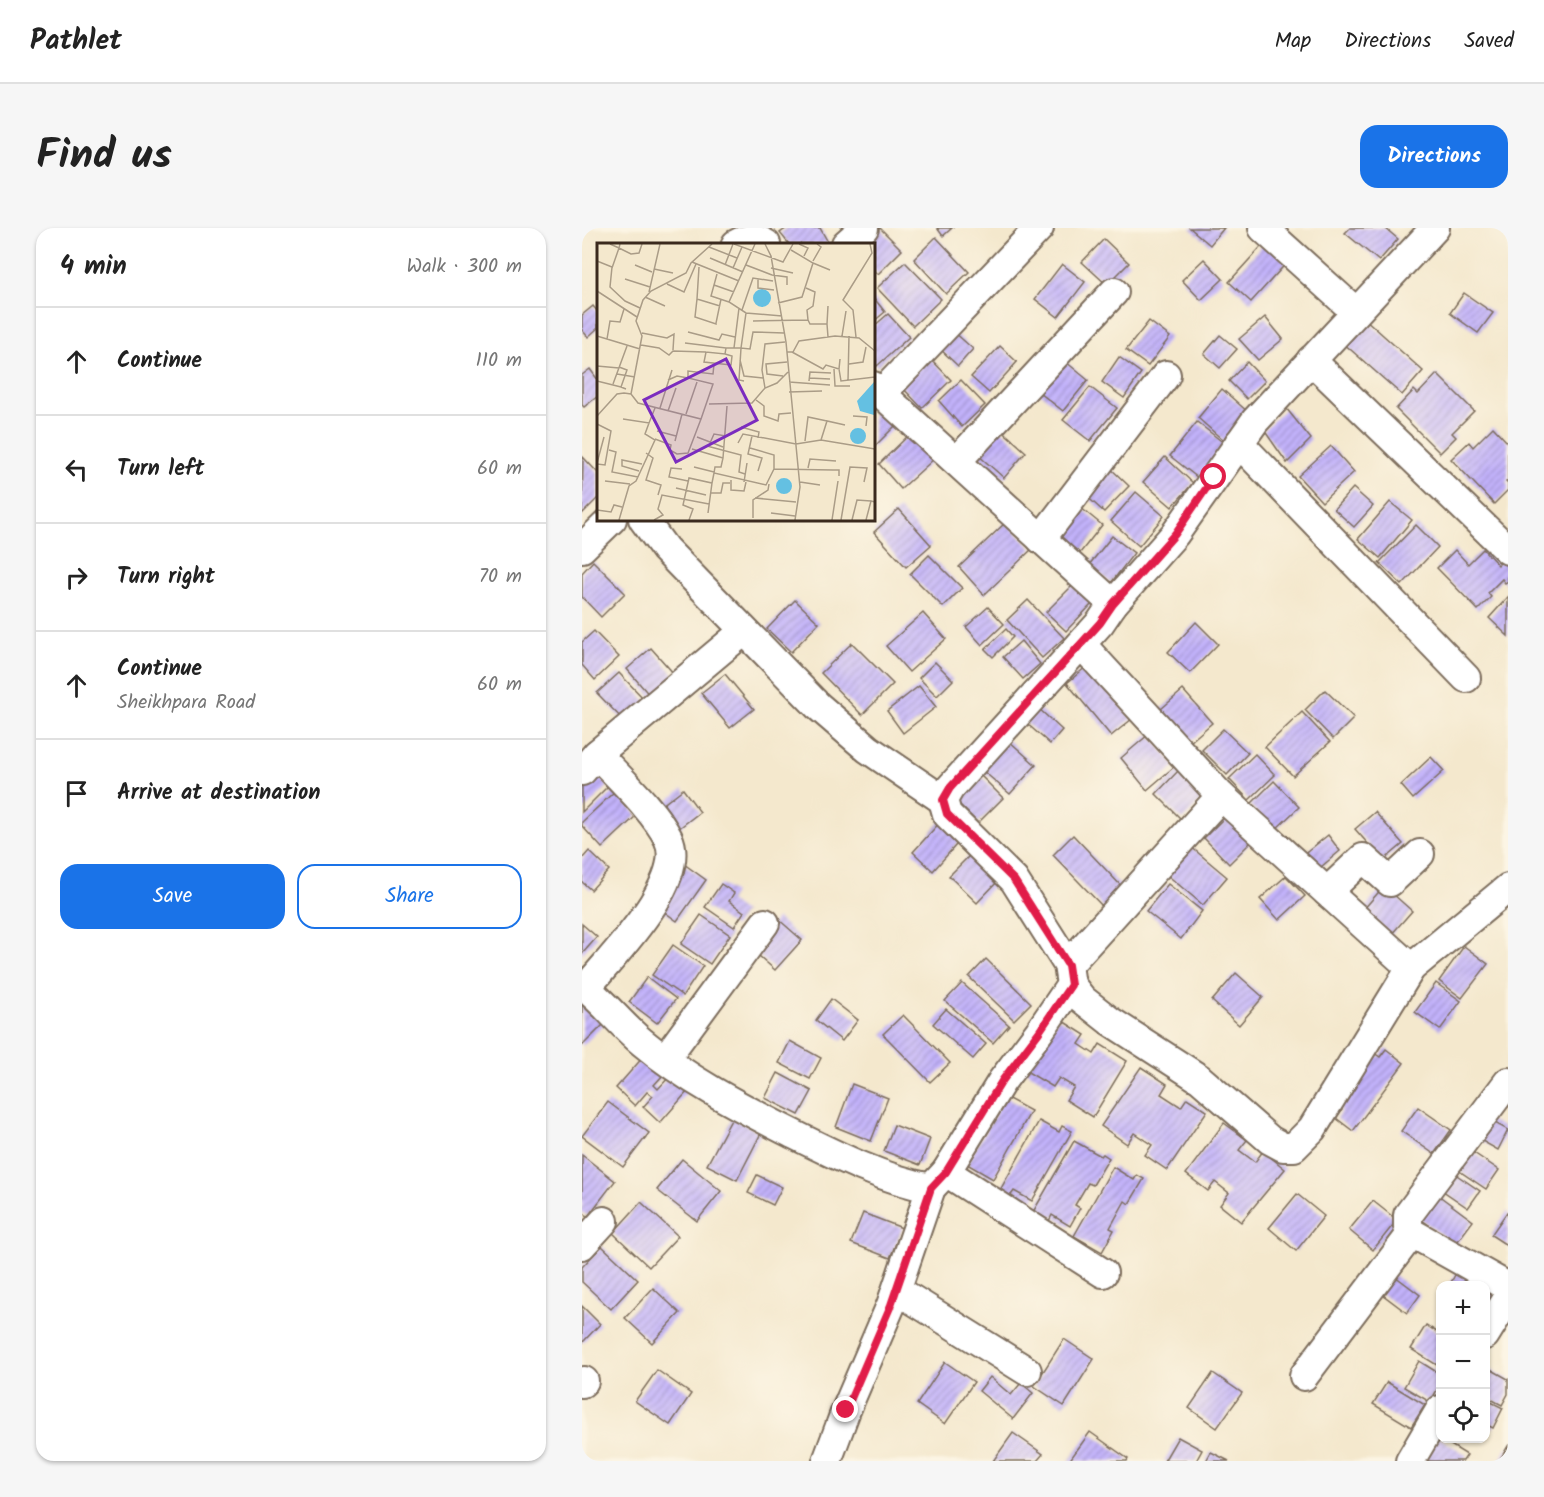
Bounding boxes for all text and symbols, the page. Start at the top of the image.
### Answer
text: Pathlet [30,19,122,64]
text: Map [1275,25,1311,58]
text: Directions [1344,25,1431,58]
text: Saved [1464,25,1514,58]
text: Find us [36,123,172,190]
button: Directions [1360,125,1508,188]
inset map [597,243,874,520]
text: 4 min [60,246,127,288]
text: Walk · 300 m [407,251,522,283]
text: Continue [117,344,202,379]
icon: ahead [60,345,93,378]
text: 110 m [476,345,522,377]
text: Turn left [117,452,204,487]
icon: left [60,453,93,486]
text: 60 m [477,453,522,485]
route start [1200,463,1226,489]
text: Turn right [117,560,215,595]
icon: right [60,561,93,594]
text: 70 m [479,561,522,593]
text: Continue [117,652,202,687]
icon: ahead [60,669,93,702]
text: 60 m [477,669,522,701]
text: Sheikhpara Road [117,687,255,719]
text: Arrive at destination [117,776,320,811]
icon: arrive [60,777,93,810]
button: Save [60,864,285,929]
button: Share [297,864,522,929]
map controls [1436,1281,1490,1443]
button: + [1436,1281,1490,1335]
button: − [1436,1335,1490,1389]
button: locate [1436,1389,1490,1443]
route end [832,1396,858,1422]

